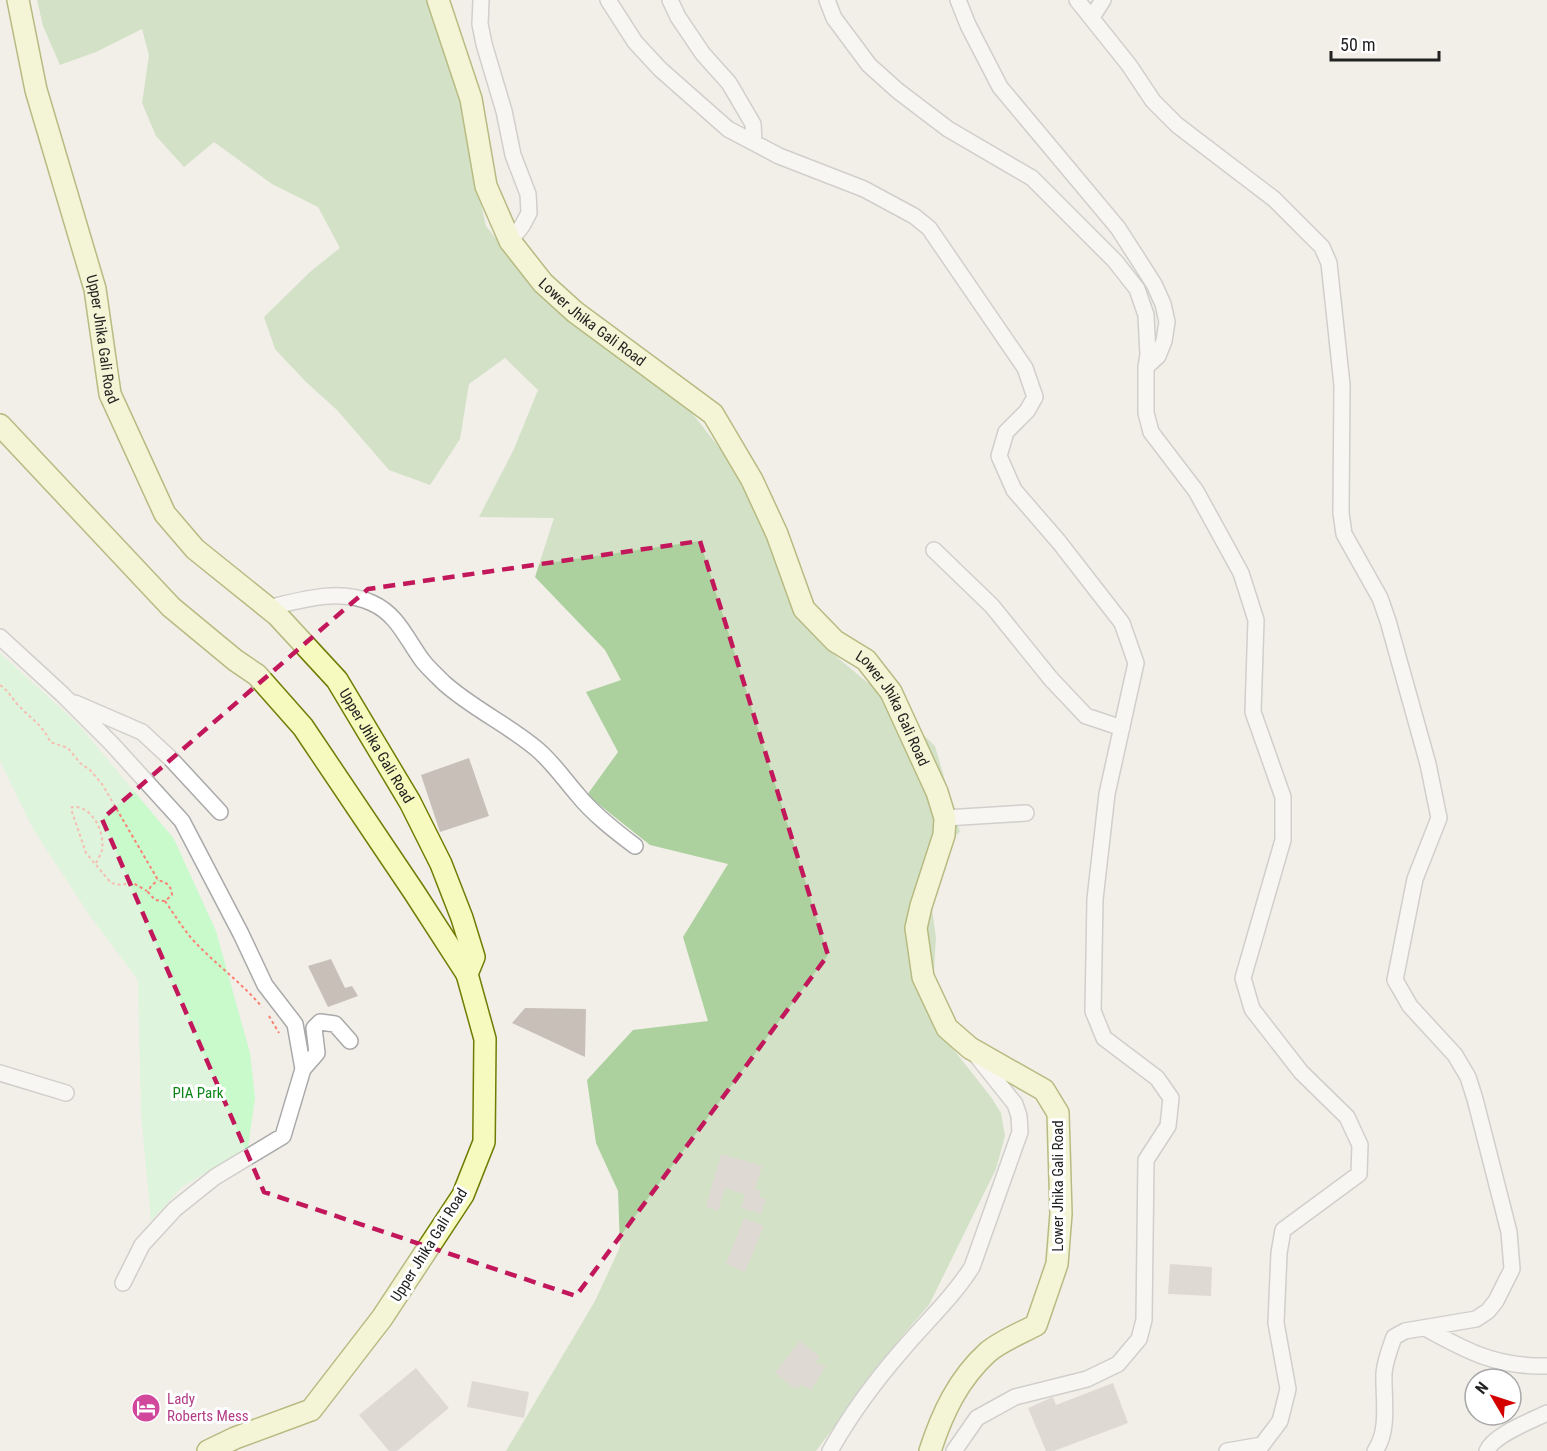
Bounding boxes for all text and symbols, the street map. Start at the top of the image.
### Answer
scale bar [1331,24,1439,62]
text: 50 m [1340,34,1375,55]
street label: Upper Jhika Gali Road [82,273,122,407]
street label: Lower Jhika Gali Road [535,274,649,370]
street label: Lower Jhika Gali Road [852,647,933,769]
street label: Upper Jhika Gali Road [335,685,418,806]
park label: PIA Park [172,1084,224,1102]
street label: Lower Jhika Gali Road [1049,1120,1067,1252]
street label: Upper Jhika Gali Road [387,1185,471,1305]
north arrow [1463,1367,1523,1427]
text: N [1471,1378,1492,1398]
place label: Lady Roberts Mess [167,1390,249,1425]
hotel icon: Lady Roberts Mess [130,1392,162,1424]

